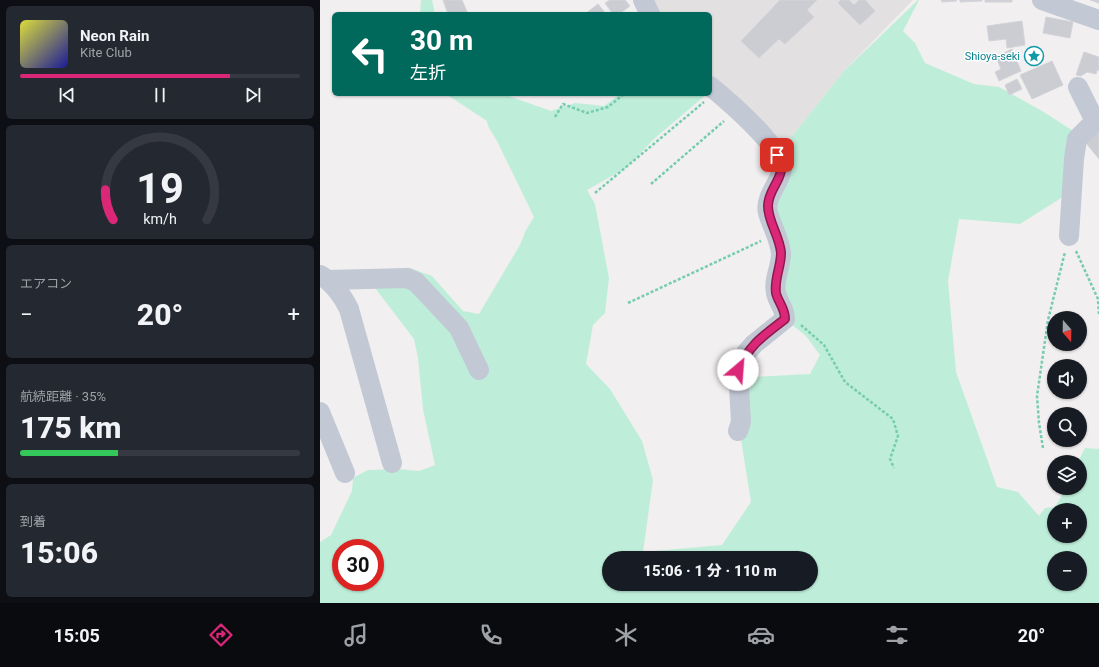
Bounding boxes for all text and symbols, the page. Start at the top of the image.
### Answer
text: 30 m [410,24,473,57]
text: Neon Rain [80,27,149,45]
icon: left [344,28,396,80]
text: Kite Club [80,45,132,60]
place icon: Shioya-seki [1023,45,1045,67]
place label: Shioya-seki [965,50,1020,63]
text: 左折 [410,62,446,83]
icon: previous [56,84,78,106]
icon: pause [149,84,171,106]
icon: next [242,84,264,106]
pin [760,138,794,172]
icon: arrive [766,144,788,166]
text: 19 [136,164,184,213]
text: km/h [143,211,177,227]
text: エアコン [20,276,72,291]
text: 20° [137,297,183,332]
text: − [20,302,33,327]
text: + [288,302,300,327]
north arrow [1047,311,1087,351]
map controls [1047,311,1087,591]
position arrow [717,349,759,391]
button: sound [1047,359,1087,399]
text: 航続距離 · 35% [20,389,106,404]
button: search [1047,407,1087,447]
text: 175 km [20,410,122,445]
button: layers [1047,455,1087,495]
button: + [1047,503,1087,543]
text: 到着 [20,514,46,529]
text: 15:06 [20,535,98,570]
speed limit sign: 30 [332,539,384,591]
button: − [1047,551,1087,591]
text: 15:06 · 1 分 · 110 m [643,562,777,580]
icon: directions [207,621,235,649]
icon: music [342,621,370,649]
icon: phone [477,621,505,649]
icon: climate [612,621,640,649]
icon: car [747,621,775,649]
icon: filters [883,621,911,649]
text: 15:05 [54,625,100,646]
text: 20° [1018,625,1045,646]

